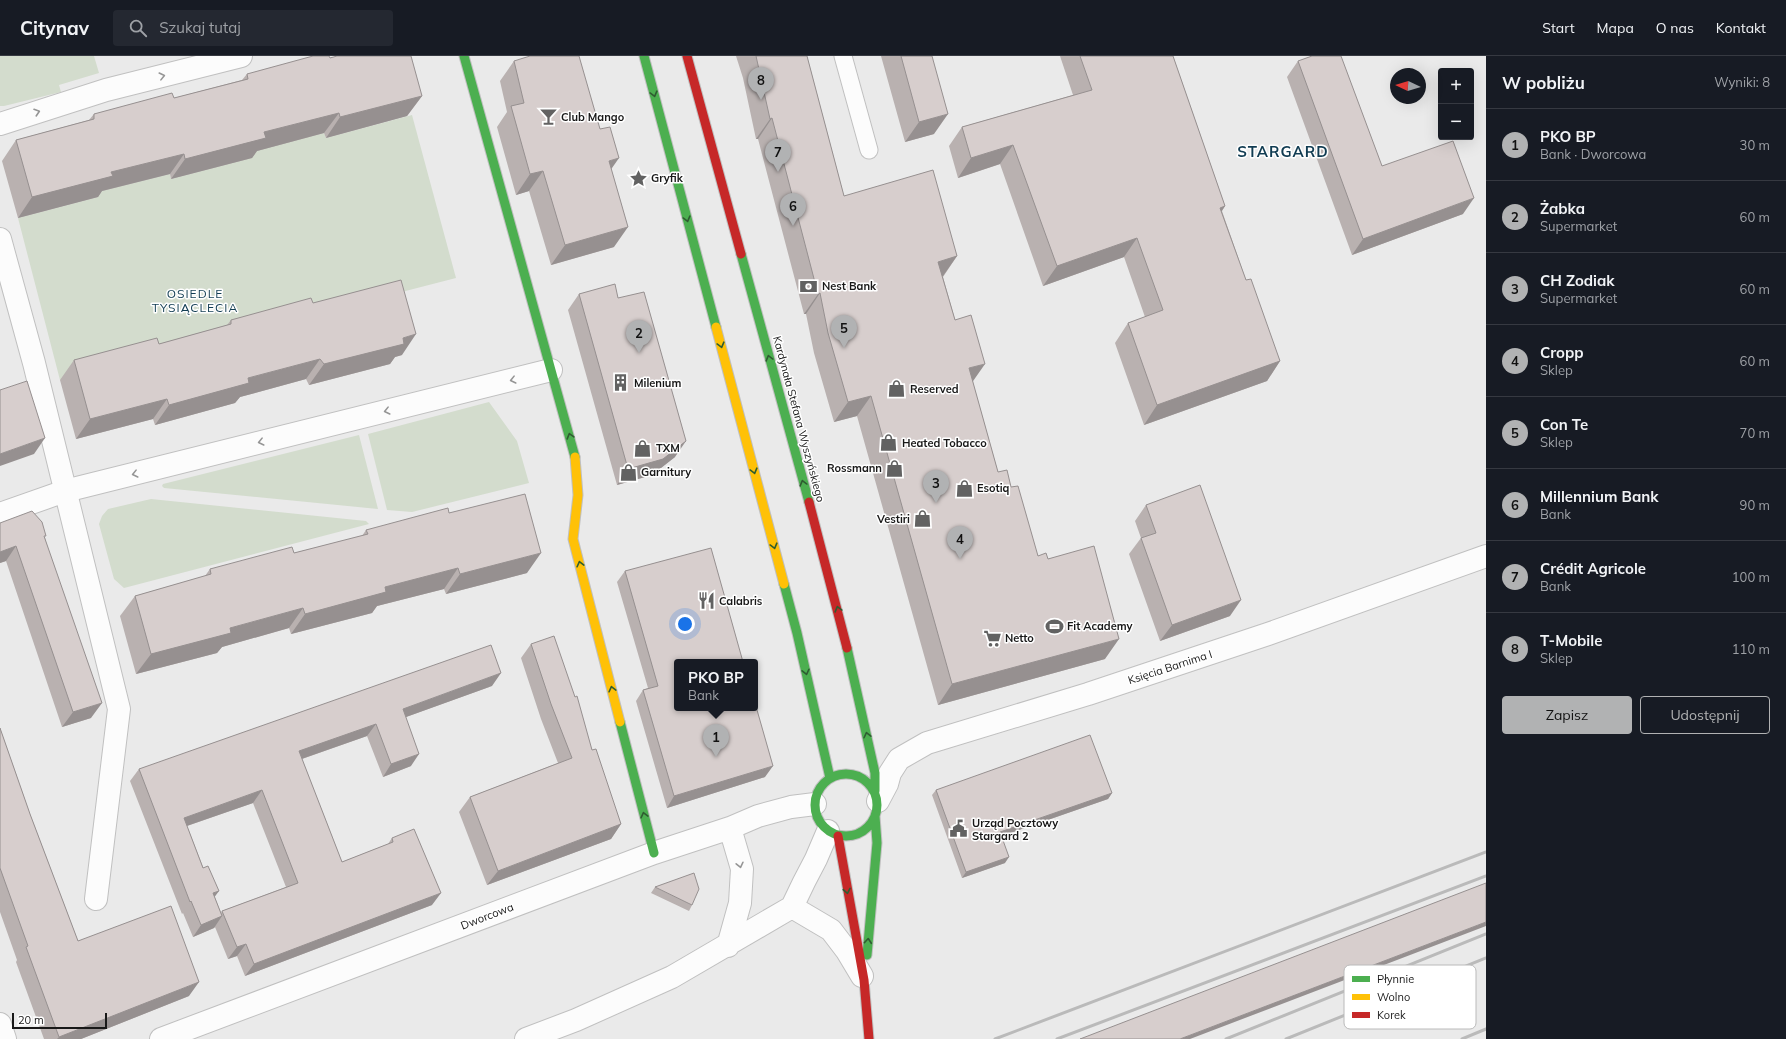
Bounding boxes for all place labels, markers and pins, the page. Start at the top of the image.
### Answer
pin: 8 [748,67,774,100]
bar icon: Club Mango [538,107,558,127]
place label: Club Mango [561,110,625,124]
pin: 7 [765,139,791,172]
place icon: Gryfik [628,168,648,188]
place label: Gryfik [651,171,684,185]
pin: 6 [780,193,806,226]
bank icon: Nest Bank [799,276,819,296]
place label: Nest Bank [822,279,877,293]
pin: 5 [831,315,857,348]
pin: 2 [626,320,652,353]
building icon: Milenium [611,373,631,393]
place label: Milenium [634,376,681,390]
shop icon: Reserved [887,379,907,399]
place label: Reserved [910,382,959,396]
shop icon: Heated Tobacco [879,433,899,453]
place label: Heated Tobacco [902,436,987,450]
shop icon: TXM [633,438,653,458]
place label: TXM [656,441,680,455]
shop icon: Rossmann [885,458,905,478]
place label: Rossmann [827,461,882,475]
shop icon: Garnitury [618,462,638,482]
place label: Garnitury [641,465,691,479]
pin: 3 [923,470,949,503]
shop icon: Esotiq [954,478,974,498]
place label: Esotiq [977,481,1009,495]
shop icon: Vestiri [913,509,933,529]
place label: Vestiri [876,512,910,526]
pin: 4 [947,526,973,559]
restaurant icon: Calabris [696,591,716,611]
place label: Calabris [719,594,763,608]
sports icon: Fit Academy [1044,616,1064,636]
place label: Fit Academy [1067,619,1133,633]
supermarket icon: Netto [982,628,1002,648]
place label: Netto [1005,631,1034,645]
pin: 1 [703,724,729,757]
place label: Urząd Pocztowy Stargard 2 [972,816,1058,843]
public building icon: Urząd Pocztowy Stargard 2 [949,819,969,839]

